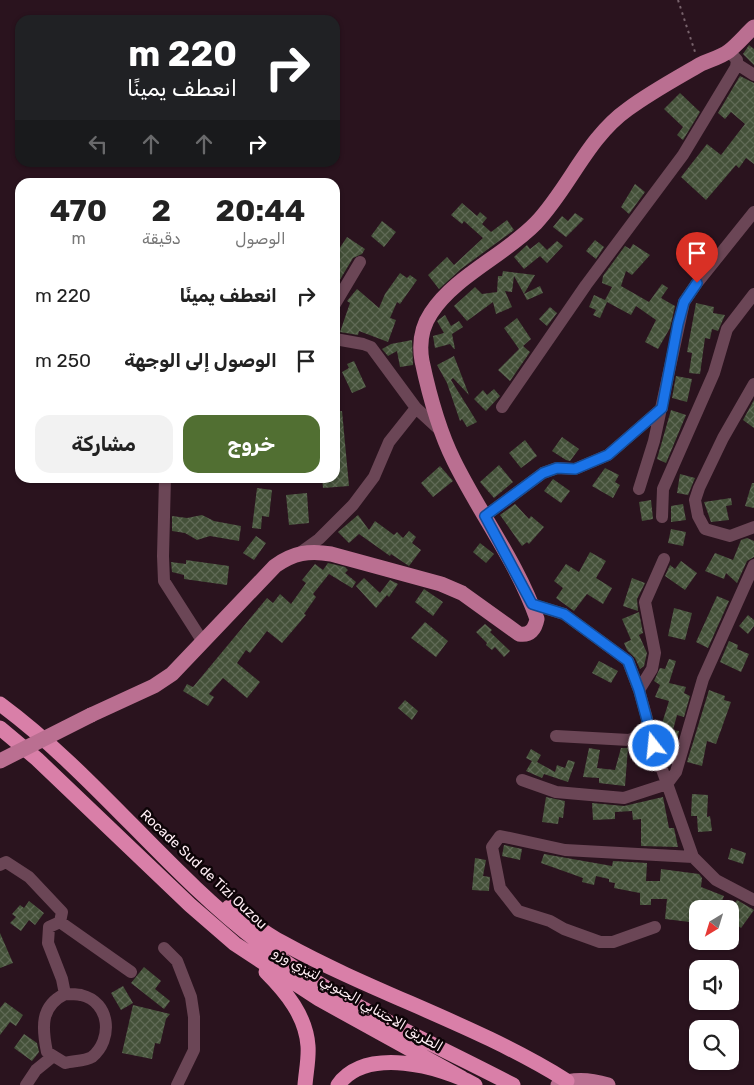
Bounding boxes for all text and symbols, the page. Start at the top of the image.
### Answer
text: 220 m [128,33,237,75]
icon: right [255,35,320,100]
text: انعطف يمينًا [127,75,237,102]
icon: left [84,130,112,158]
icon: ahead [137,130,165,158]
icon: ahead [190,130,218,158]
icon: right [243,130,271,158]
text: 470 [50,193,107,229]
text: 2 [152,193,171,229]
text: 20:44 [216,193,305,229]
text: m [71,229,86,248]
text: دقيقة [142,229,181,248]
text: الوصول [235,229,286,248]
pin [676,232,718,283]
icon: arrive [683,239,711,267]
icon: right [292,282,320,310]
text: 220 m [35,284,91,307]
text: انعطف يمينًا [180,284,277,307]
icon: arrive [292,347,320,375]
text: 250 m [35,349,91,372]
text: الوصول إلى الوجهة [124,349,277,372]
button: مشاركة [35,415,173,473]
button: خروج [183,415,320,473]
position arrow [627,719,679,771]
street label: Rocade Sud de Tizi Ouzou [137,806,271,933]
north arrow [689,900,739,950]
map controls [689,900,739,1070]
street label: الطريق الاجتنابي الجنوبي لتيزي وزو [269,944,446,1057]
button: sound [689,960,739,1010]
button: search [689,1020,739,1070]

